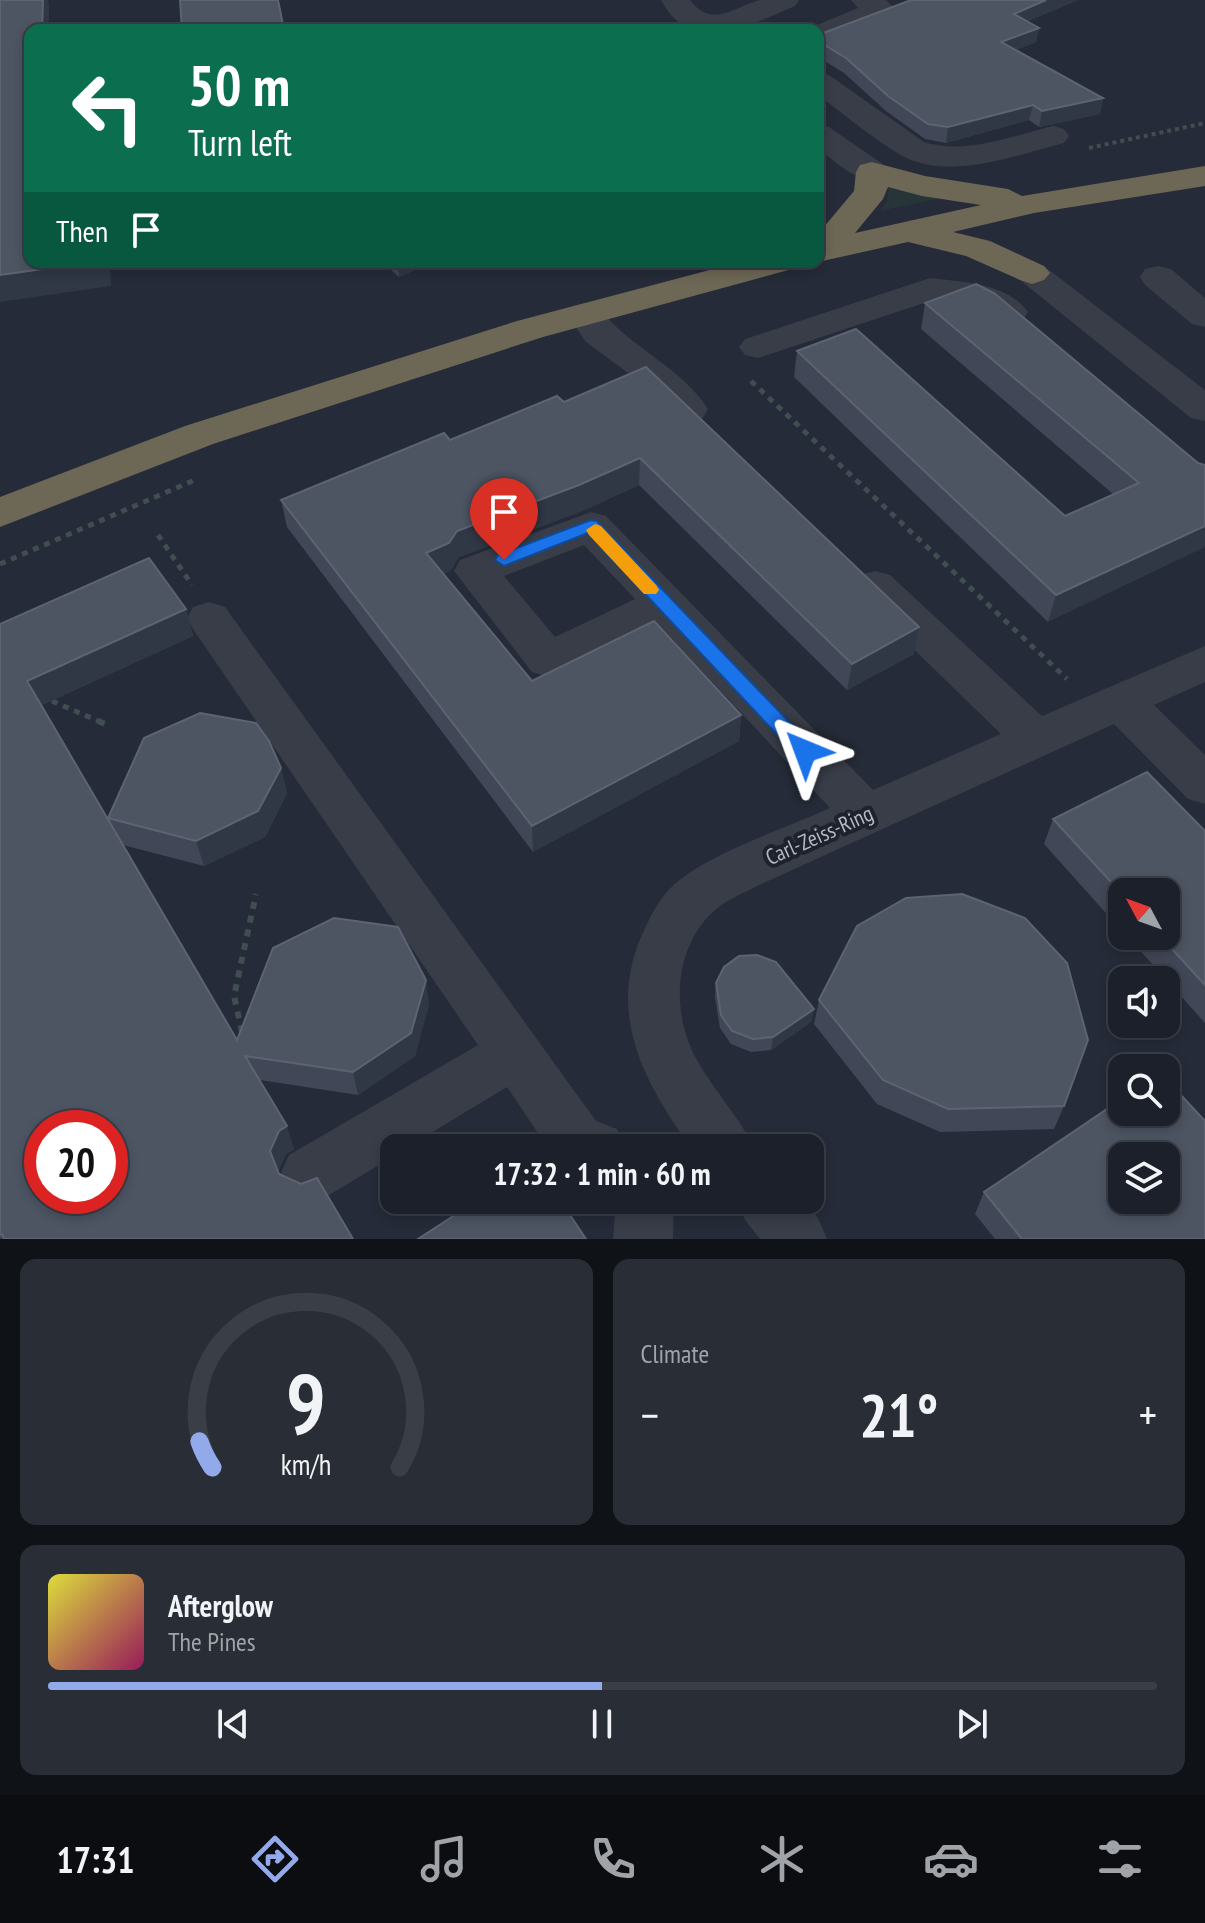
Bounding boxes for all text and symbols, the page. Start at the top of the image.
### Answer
text: 50 m [188,49,290,121]
icon: left [56,56,160,160]
text: Turn left [188,119,292,166]
icon: arrive [124,208,168,252]
text: Then [56,211,108,250]
pin [470,478,538,560]
icon: arrive [482,490,526,534]
position arrow [763,709,847,793]
street label: Carl-Zeiss-Ring [761,799,877,871]
north arrow [1108,878,1180,950]
map controls [1108,878,1180,1214]
button: sound [1108,966,1180,1038]
button: search [1108,1054,1180,1126]
speed limit sign: 20 [24,1110,128,1214]
button: layers [1108,1142,1180,1214]
text: 17:32 · 1 min · 60 m [493,1154,711,1193]
text: Climate [641,1337,709,1370]
text: 9 [286,1349,326,1457]
text: 21° [859,1376,938,1454]
text: − [641,1386,659,1443]
text: + [1139,1386,1157,1443]
text: km/h [281,1446,332,1483]
text: Afterglow [168,1586,273,1625]
text: The Pines [168,1625,256,1658]
icon: previous [211,1702,255,1746]
icon: pause [580,1702,624,1746]
icon: next [950,1702,994,1746]
icon: directions [247,1831,303,1887]
icon: music [416,1831,472,1887]
icon: phone [585,1831,641,1887]
icon: climate [754,1831,810,1887]
icon: car [923,1831,979,1887]
icon: filters [1092,1831,1148,1887]
text: 17:31 [57,1836,134,1883]

